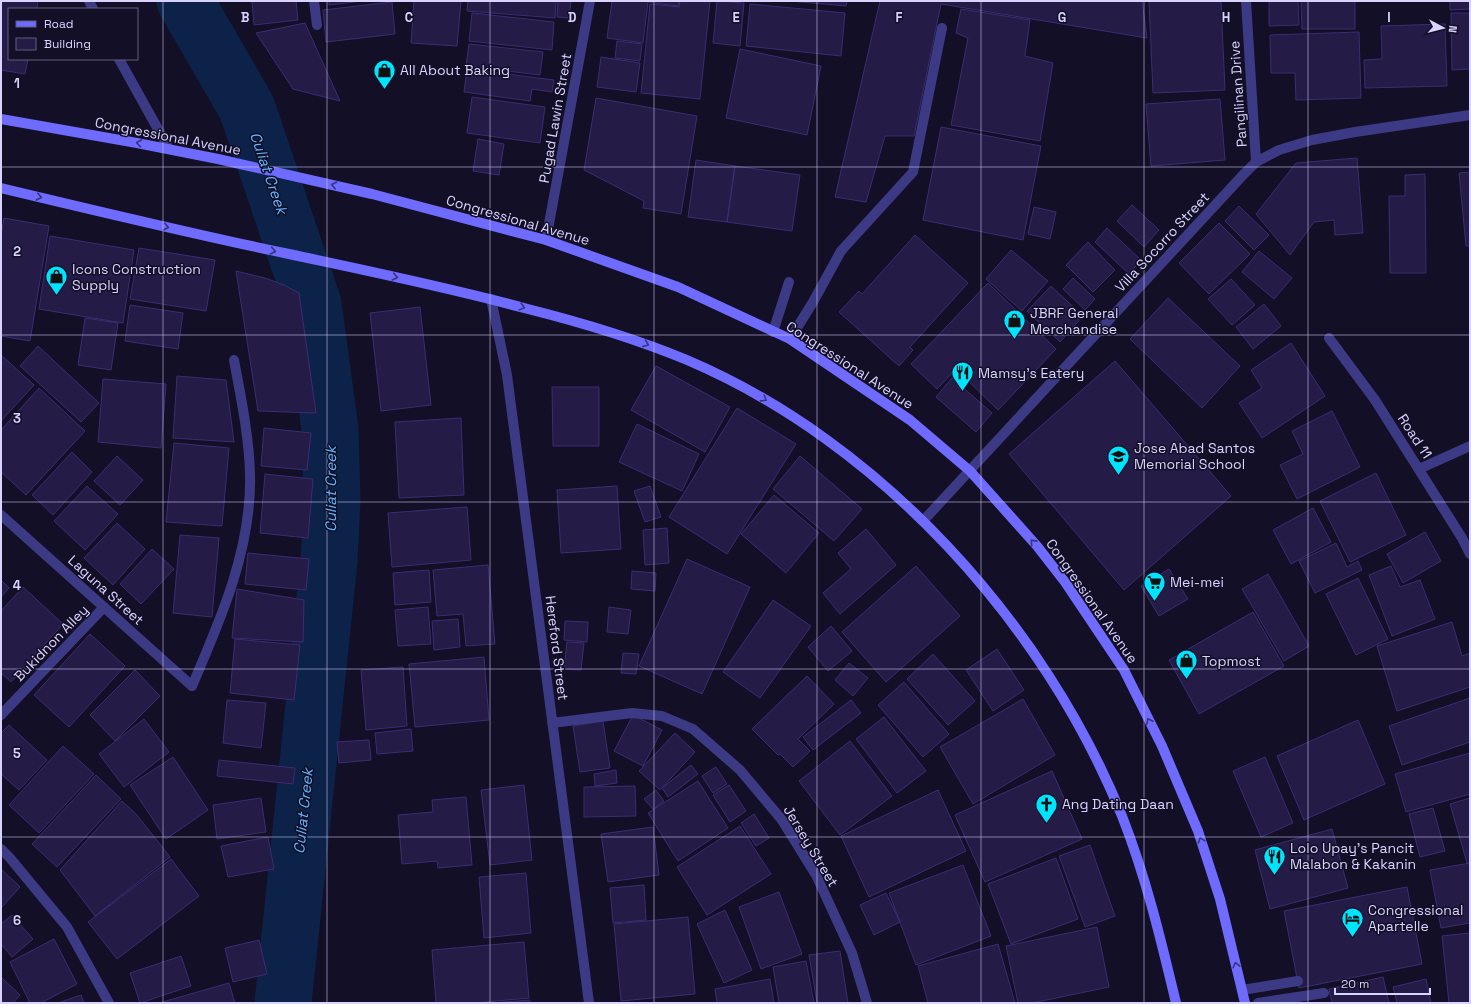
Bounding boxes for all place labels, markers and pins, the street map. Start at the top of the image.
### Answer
shop icon: All About Baking [372,57,398,90]
place label: All About Baking [400,61,510,79]
place label: Icons Construction Supply [72,260,201,294]
shop icon: Icons Construction Supply [44,264,70,297]
place label: JBRF General Merchandise [1030,304,1118,338]
shop icon: JBRF General Merchandise [1002,308,1028,341]
restaurant icon: Mamsy's Eatery [950,360,976,393]
place label: Mamsy's Eatery [978,364,1084,382]
place label: Jose Abad Santos Memorial School [1134,439,1255,473]
school or university icon: Jose Abad Santos Memorial School [1106,443,1132,476]
supermarket icon: Mei-mei [1141,569,1167,602]
place label: Mei-mei [1170,573,1224,591]
shop icon: Topmost [1173,648,1199,681]
place label: Topmost [1202,652,1261,670]
church icon: Ang Dating Daan [1033,791,1059,824]
place label: Ang Dating Daan [1062,795,1174,813]
place label: Lolo Upay's Pancit Malabon & Kakanin [1290,839,1416,873]
restaurant icon: Lolo Upay's Pancit Malabon & Kakanin [1261,843,1287,876]
place label: Congressional Apartelle [1368,901,1463,935]
hotel icon: Congressional Apartelle [1340,905,1366,938]

